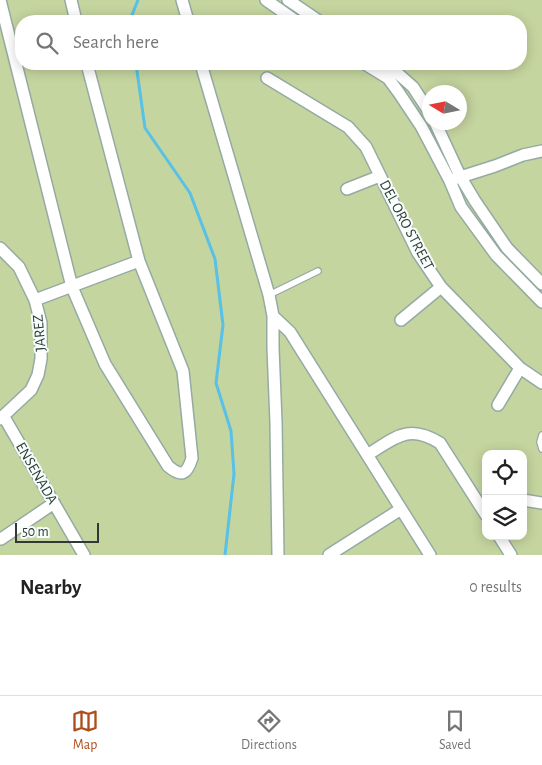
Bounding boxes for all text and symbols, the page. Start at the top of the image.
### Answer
search box [15,15,527,70]
icon: search [33,29,61,57]
text: Search here [73,33,159,52]
north arrow [422,85,467,130]
street label: DEL ORO STREET [377,178,437,273]
street label: JAREZ [30,314,49,352]
street label: ENSENADA [13,440,60,507]
map controls [482,450,527,540]
button: locate [482,450,527,495]
button: layers [482,495,527,540]
scale bar [15,520,99,543]
text: 50 m [22,525,49,539]
text: Nearby [20,577,81,598]
text: 0 results [469,579,522,595]
tab: Map [71,707,99,754]
tab: Directions [241,707,297,754]
tab: Saved [439,707,471,754]

